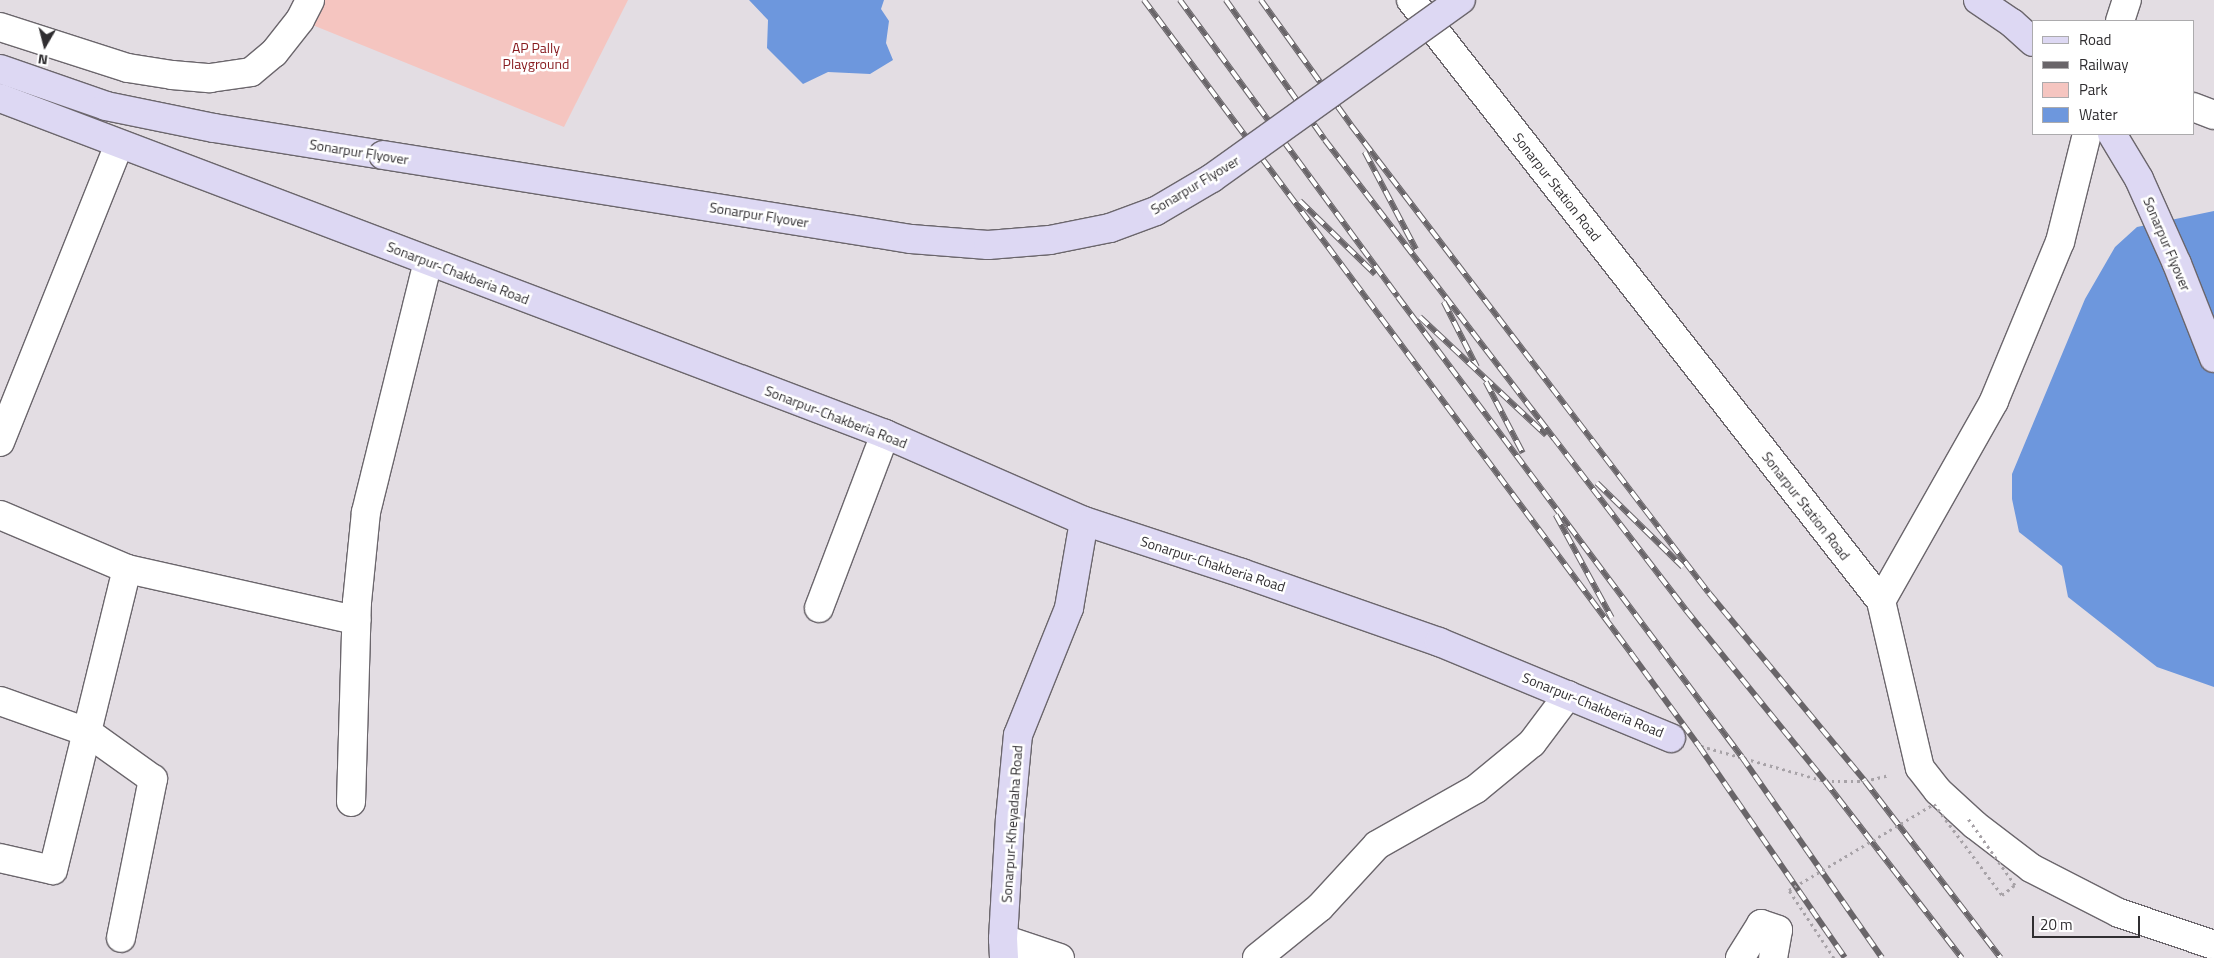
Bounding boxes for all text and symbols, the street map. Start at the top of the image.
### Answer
north arrow [20,20,70,70]
legend [2032,20,2194,135]
text: Road [2079,28,2111,51]
park label: AP Pally Playground [503,40,569,72]
text: N [37,49,49,71]
text: Railway [2079,53,2129,76]
text: Park [2079,78,2108,101]
text: Water [2079,103,2118,126]
street label: Sonarpur Station Road [1510,130,1604,244]
street label: Sonarpur Flyover [308,136,410,168]
street label: Sonarpur Flyover [1148,152,1242,218]
street label: Sonarpur Flyover [2140,195,2194,293]
street label: Sonarpur Flyover [708,199,810,231]
street label: Sonarpur-Chakberia Road [384,238,532,308]
street label: Sonarpur-Chakberia Road [762,382,910,452]
street label: Sonarpur Station Road [1759,449,1853,563]
street label: Sonarpur-Chakberia Road [1139,533,1287,595]
street label: Sonarpur-Chakberia Road [1520,669,1666,741]
street label: Sonarpur-Kheyadaha Road [998,745,1026,903]
scale bar [2034,906,2142,938]
text: 20 m [2040,913,2073,936]

